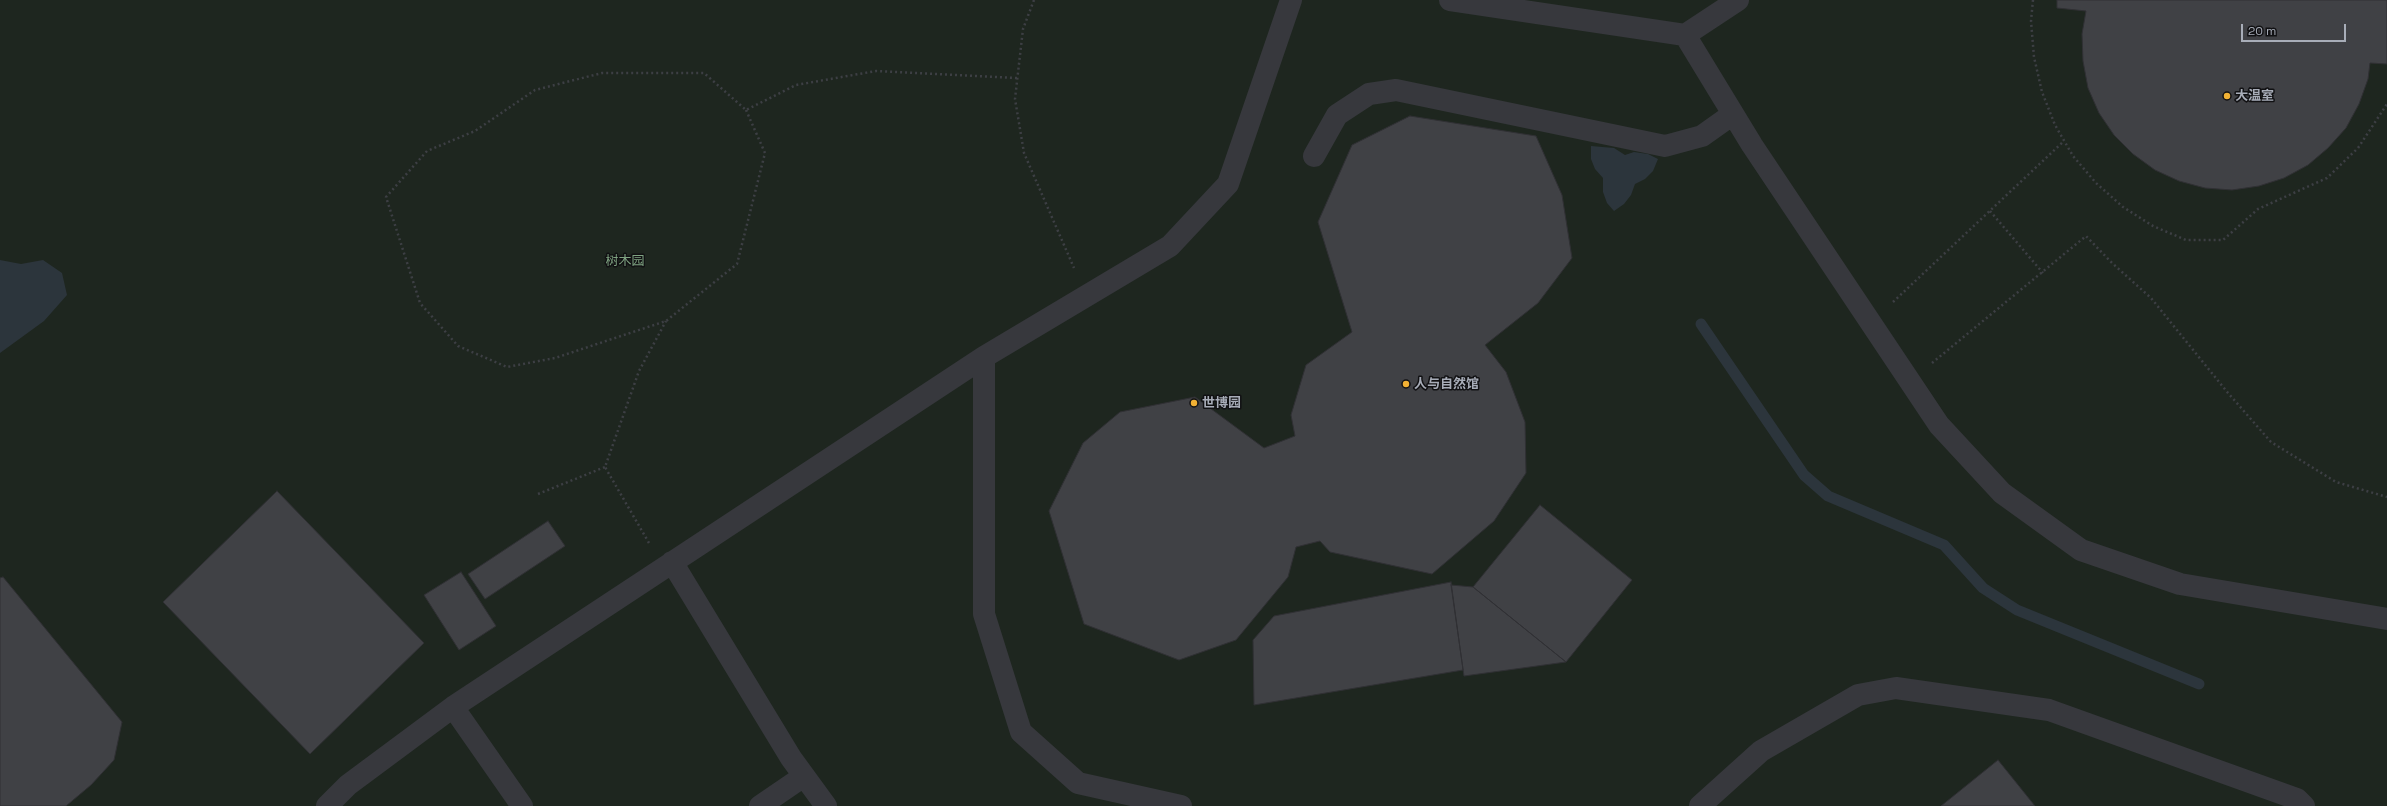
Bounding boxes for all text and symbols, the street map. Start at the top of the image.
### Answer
scale bar [2243,16,2348,42]
text: 20 m [2248,23,2276,39]
place label: 大温室 [2235,88,2274,104]
marker: 大温室 [2222,91,2232,101]
park label: 树木园 [606,253,644,269]
place label: 人与自然馆 [1414,376,1479,392]
marker: 人与自然馆 [1401,379,1411,389]
place label: 世博园 [1202,395,1241,411]
marker: 世博园 [1189,398,1199,408]

